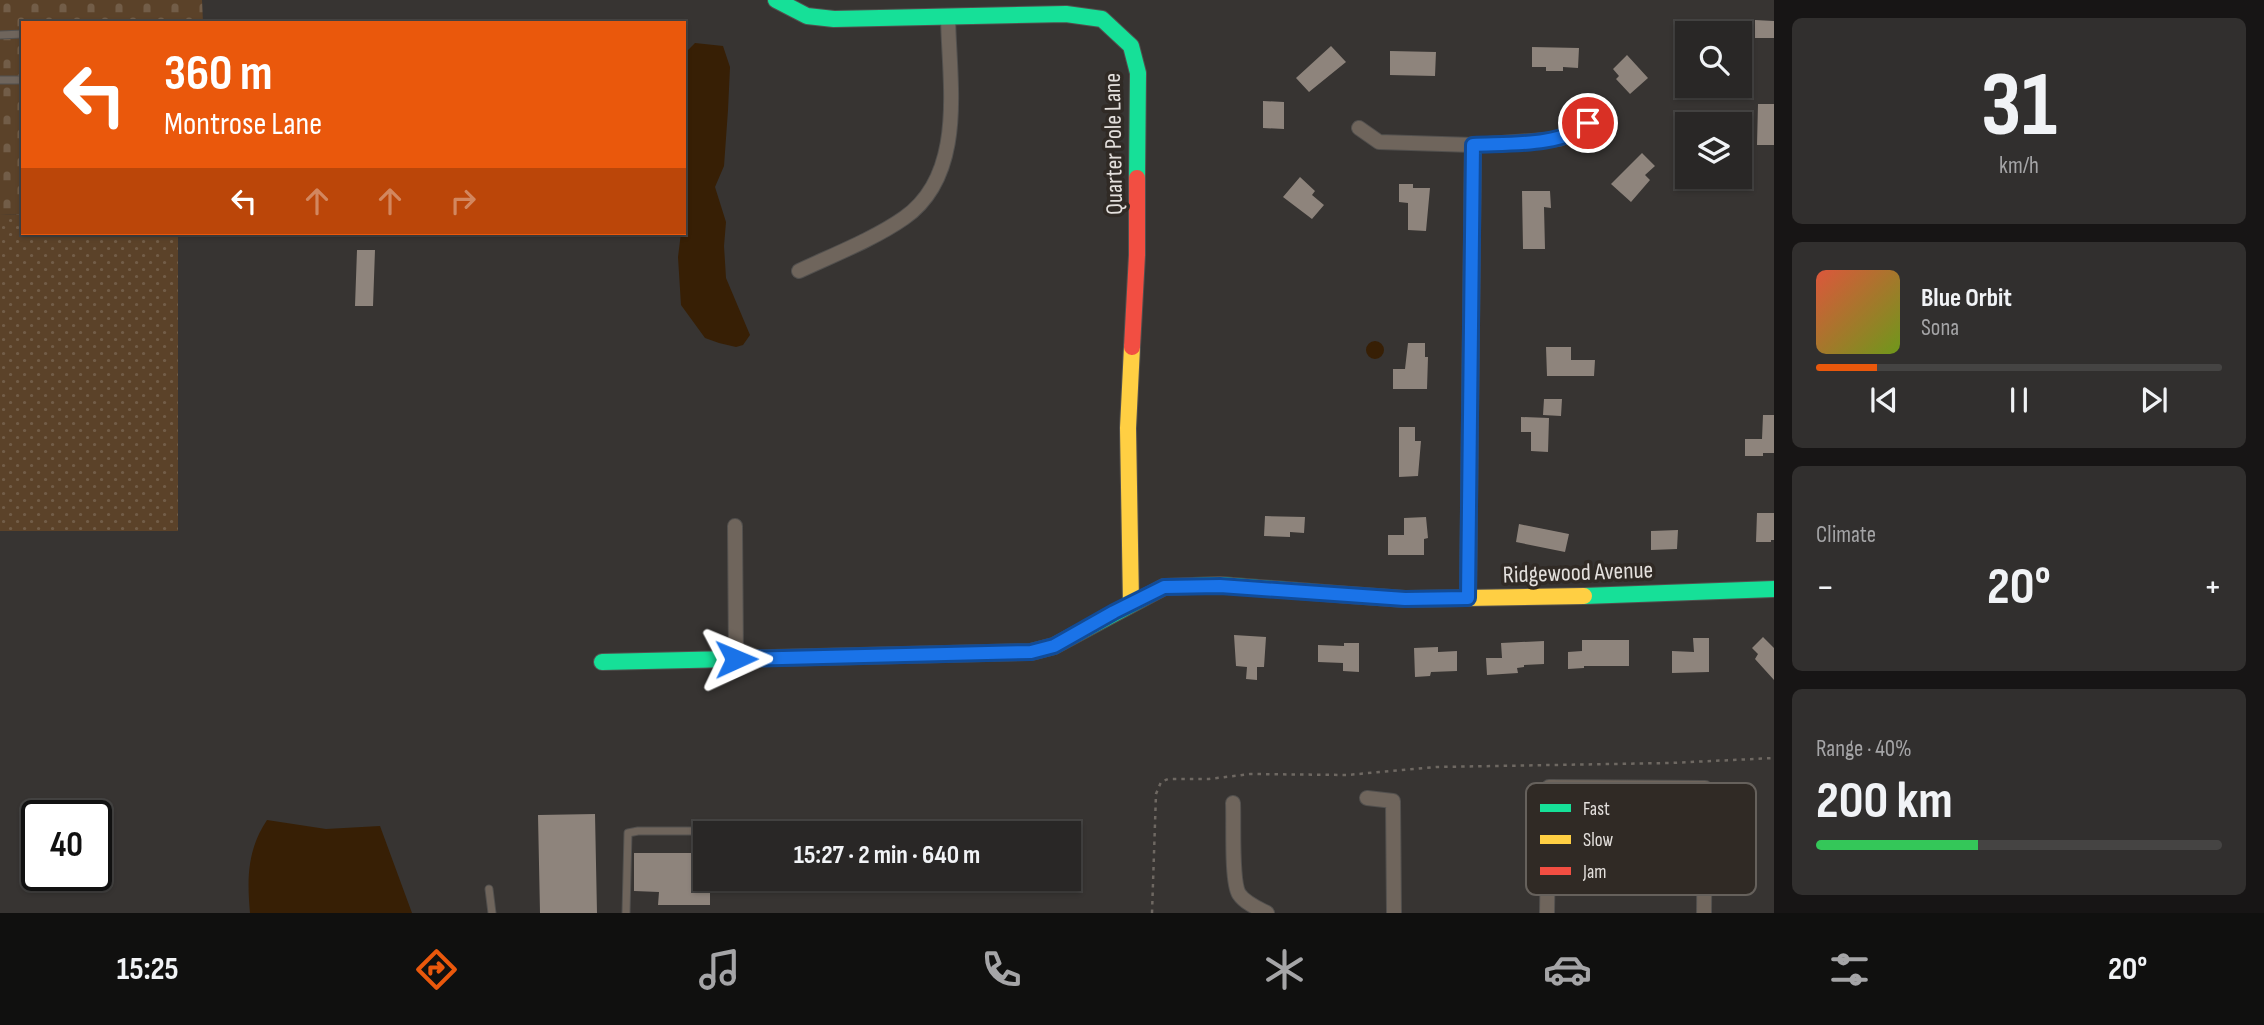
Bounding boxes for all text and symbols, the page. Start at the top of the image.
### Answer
map controls [1675,21,1752,189]
button: search [1675,21,1752,98]
text: 360 m [164,45,272,104]
icon: left [49,49,140,140]
text: 31 [1981,52,2057,161]
street label: Quarter Pole Lane [1098,73,1129,215]
pin [1558,93,1618,153]
icon: arrive [1569,104,1607,142]
text: Montrose Lane [164,105,322,144]
button: layers [1675,112,1752,189]
text: km/h [1999,152,2039,180]
icon: left [225,182,263,220]
icon: ahead [298,182,336,220]
icon: ahead [371,182,409,220]
icon: right [444,182,482,220]
text: Blue Orbit [1921,283,2012,314]
text: Sona [1921,314,1959,342]
icon: previous [1865,381,1903,419]
icon: pause [2000,381,2038,419]
icon: next [2135,381,2173,419]
text: Climate [1816,521,1876,549]
street label: Ridgewood Avenue [1502,555,1654,590]
text: 20° [1987,556,2051,619]
text: − [1816,565,1835,610]
text: + [2203,565,2222,610]
position arrow [699,622,773,696]
text: Range · 40% [1816,735,1912,763]
text: 200 km [1816,770,1953,833]
legend [1526,783,1756,895]
text: Fast [1583,798,1610,821]
speed limit sign: 40 [21,800,112,891]
text: Slow [1583,829,1613,852]
text: 15:27 · 2 min · 640 m [794,840,980,871]
text: Jam [1582,861,1606,884]
icon: directions [412,945,461,994]
icon: music [695,945,744,994]
icon: phone [977,945,1026,994]
icon: climate [1260,945,1309,994]
icon: car [1543,945,1592,994]
icon: filters [1825,945,1874,994]
text: 15:25 [117,950,179,989]
text: 20° [2108,950,2147,989]

